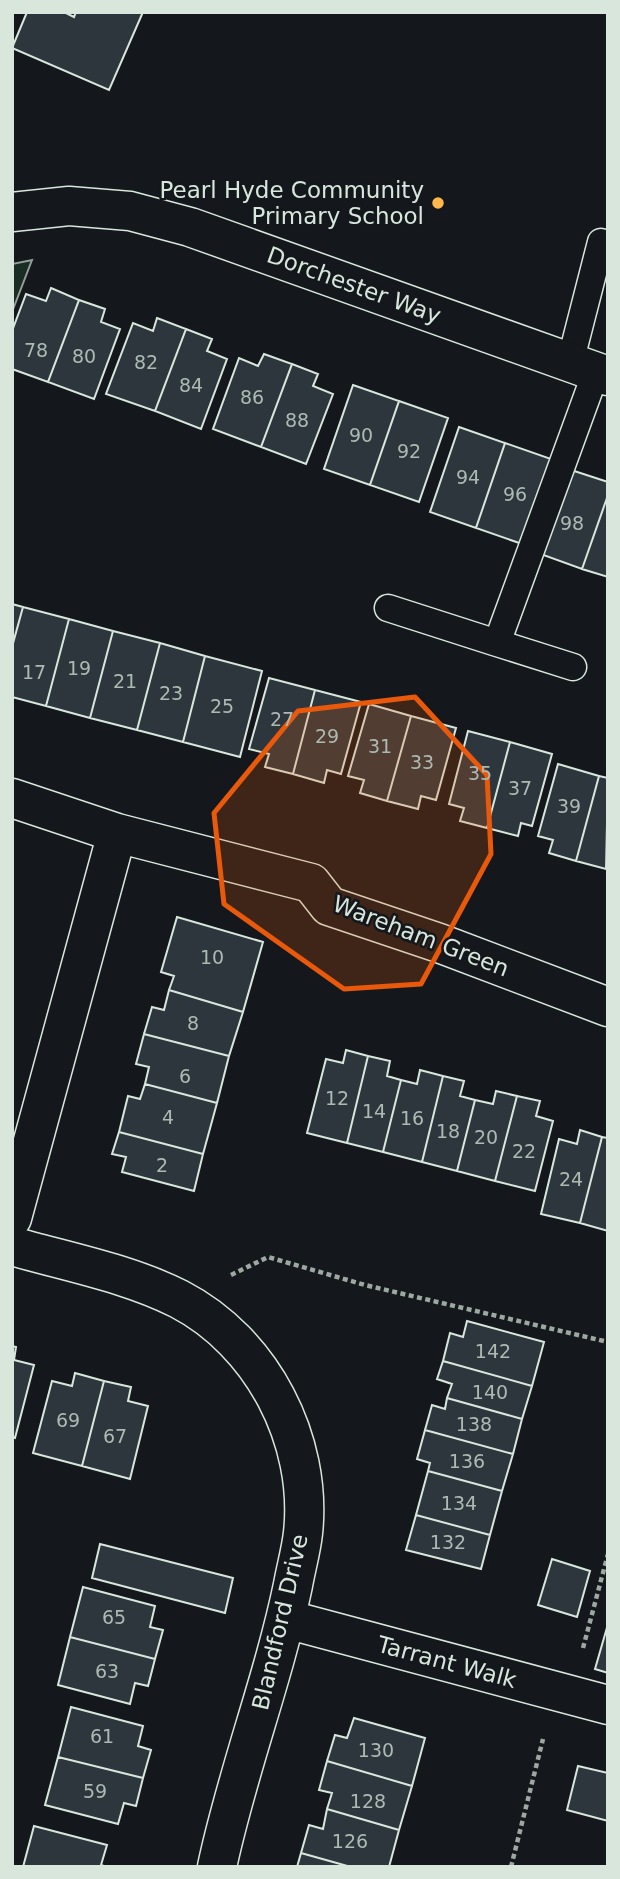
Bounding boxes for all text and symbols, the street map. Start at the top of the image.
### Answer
place label: Pearl Hyde Community Primary School [159,177,424,229]
marker: Pearl Hyde Community Primary School [430,195,446,211]
street label: Dorchester Way [264,241,444,329]
house number: 78 [24,339,48,361]
house number: 80 [72,345,96,367]
house number: 82 [134,351,158,373]
house number: 84 [179,374,203,396]
house number: 86 [240,386,264,408]
house number: 88 [285,409,309,431]
house number: 90 [349,424,373,446]
house number: 92 [397,440,421,462]
house number: 94 [456,466,480,488]
house number: 96 [503,483,527,505]
house number: 98 [560,512,584,534]
house number: 19 [67,657,91,679]
house number: 17 [22,661,46,683]
house number: 21 [113,670,137,692]
house number: 23 [159,682,183,704]
house number: 25 [210,695,234,717]
house number: 27 [270,708,294,730]
house number: 29 [315,725,339,747]
house number: 31 [368,735,392,757]
house number: 33 [410,751,434,773]
house number: 35 [468,762,492,784]
house number: 37 [508,777,532,799]
house number: 39 [557,795,581,817]
street label: Wareham Green [329,890,513,982]
house number: 10 [200,946,224,968]
house number: 8 [187,1012,199,1034]
house number: 6 [179,1065,191,1087]
house number: 12 [325,1087,349,1109]
house number: 14 [362,1100,386,1122]
house number: 4 [162,1106,174,1128]
house number: 16 [400,1107,424,1129]
house number: 18 [436,1120,460,1142]
house number: 20 [474,1126,498,1148]
house number: 22 [512,1140,536,1162]
house number: 2 [156,1154,168,1176]
house number: 24 [559,1168,583,1190]
house number: 142 [475,1340,511,1362]
house number: 140 [472,1381,508,1403]
house number: 69 [56,1409,80,1431]
house number: 138 [456,1413,492,1435]
house number: 67 [103,1425,127,1447]
house number: 136 [449,1450,485,1472]
house number: 134 [441,1492,477,1514]
street label: Blandford Drive [247,1531,313,1713]
house number: 132 [430,1531,466,1553]
house number: 65 [102,1606,126,1628]
street label: Tarrant Walk [374,1631,520,1693]
house number: 63 [95,1660,119,1682]
house number: 61 [90,1725,114,1747]
house number: 130 [358,1739,394,1761]
house number: 59 [83,1780,107,1802]
house number: 128 [350,1790,386,1812]
house number: 126 [332,1830,368,1852]

